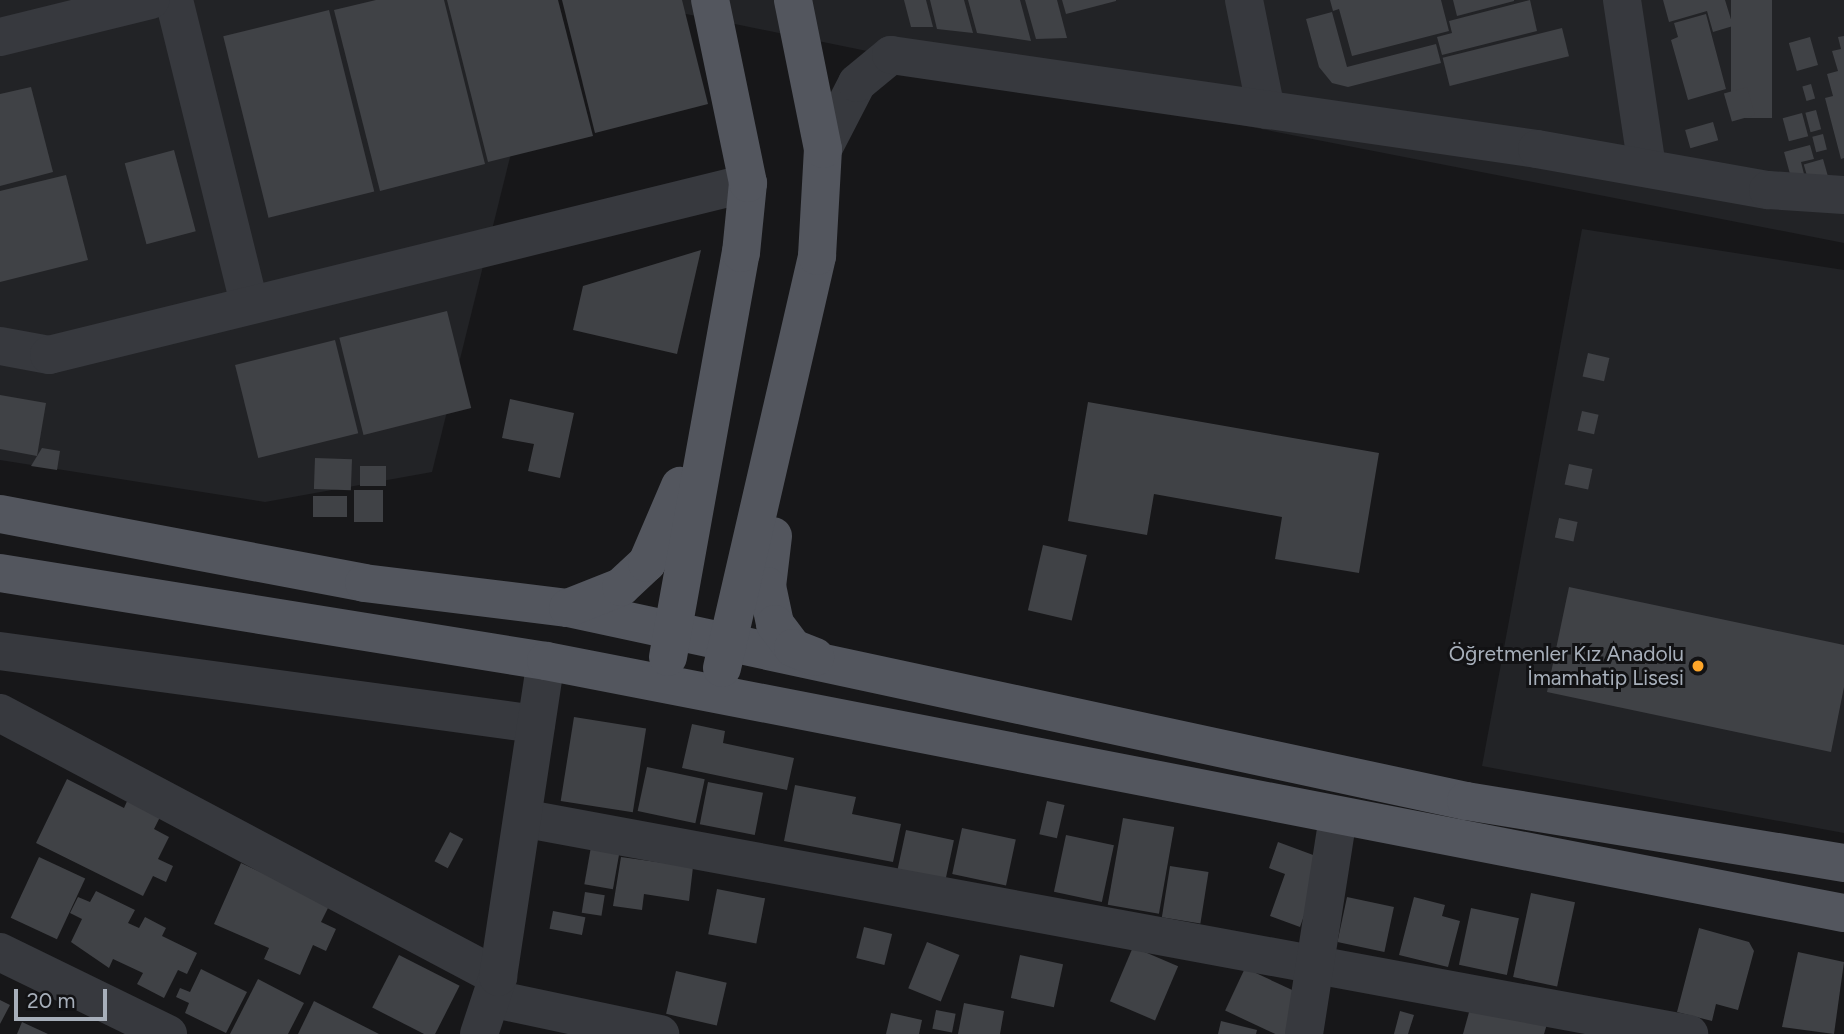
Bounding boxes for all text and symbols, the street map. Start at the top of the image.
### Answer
place label: Öğretmenler Kız Anadolu İmamhatip Lisesi [1449,641,1684,691]
marker: Öğretmenler Kız Anadolu İmamhatip Lisesi [1690,658,1706,674]
scale bar [18,974,110,1018]
text: 20 m [27,988,75,1013]

